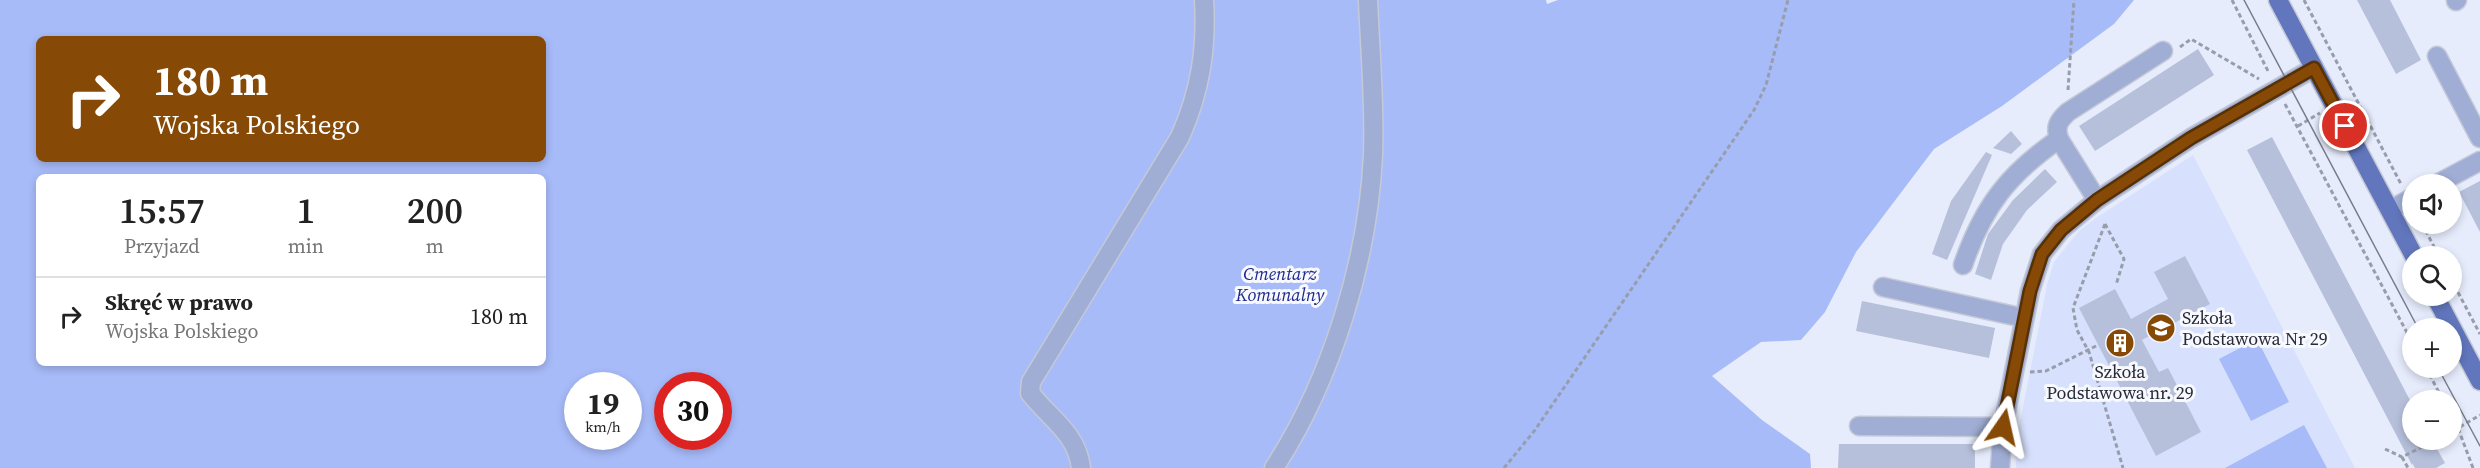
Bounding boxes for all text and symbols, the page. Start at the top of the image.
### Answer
text: 180 m [153,51,268,109]
icon: right [54,60,132,138]
pin [2319,100,2370,151]
text: Wojska Polskiego [153,106,360,143]
icon: arrive [2328,109,2361,142]
map controls [2402,174,2462,450]
button: sound [2402,174,2462,234]
text: 15:57 [119,186,205,235]
text: 1 [296,186,315,235]
text: 200 [407,186,463,235]
text: Przyjazd [124,232,200,260]
text: min [288,232,324,260]
text: m [426,232,444,260]
button: search [2402,246,2462,306]
park label: Cmentarz Komunalny [1235,261,1325,307]
text: Skręć w prawo [105,287,253,317]
icon: right [54,300,87,333]
text: 180 m [470,301,528,331]
place label: Szkoła Podstawowa Nr 29 [2182,305,2328,351]
school or university icon: Szkoła Podstawowa Nr 29 [2145,312,2177,344]
text: Wojska Polskiego [105,317,258,345]
button: + [2402,318,2462,378]
building icon: Szkoła Podstawowa nr. 29 [2104,327,2136,359]
place label: Szkoła Podstawowa nr. 29 [2046,359,2194,405]
speed limit sign: 30 [654,372,732,450]
text: 19 [587,383,619,424]
button: − [2402,390,2462,450]
position arrow [1971,395,2035,459]
text: km/h [585,416,621,437]

